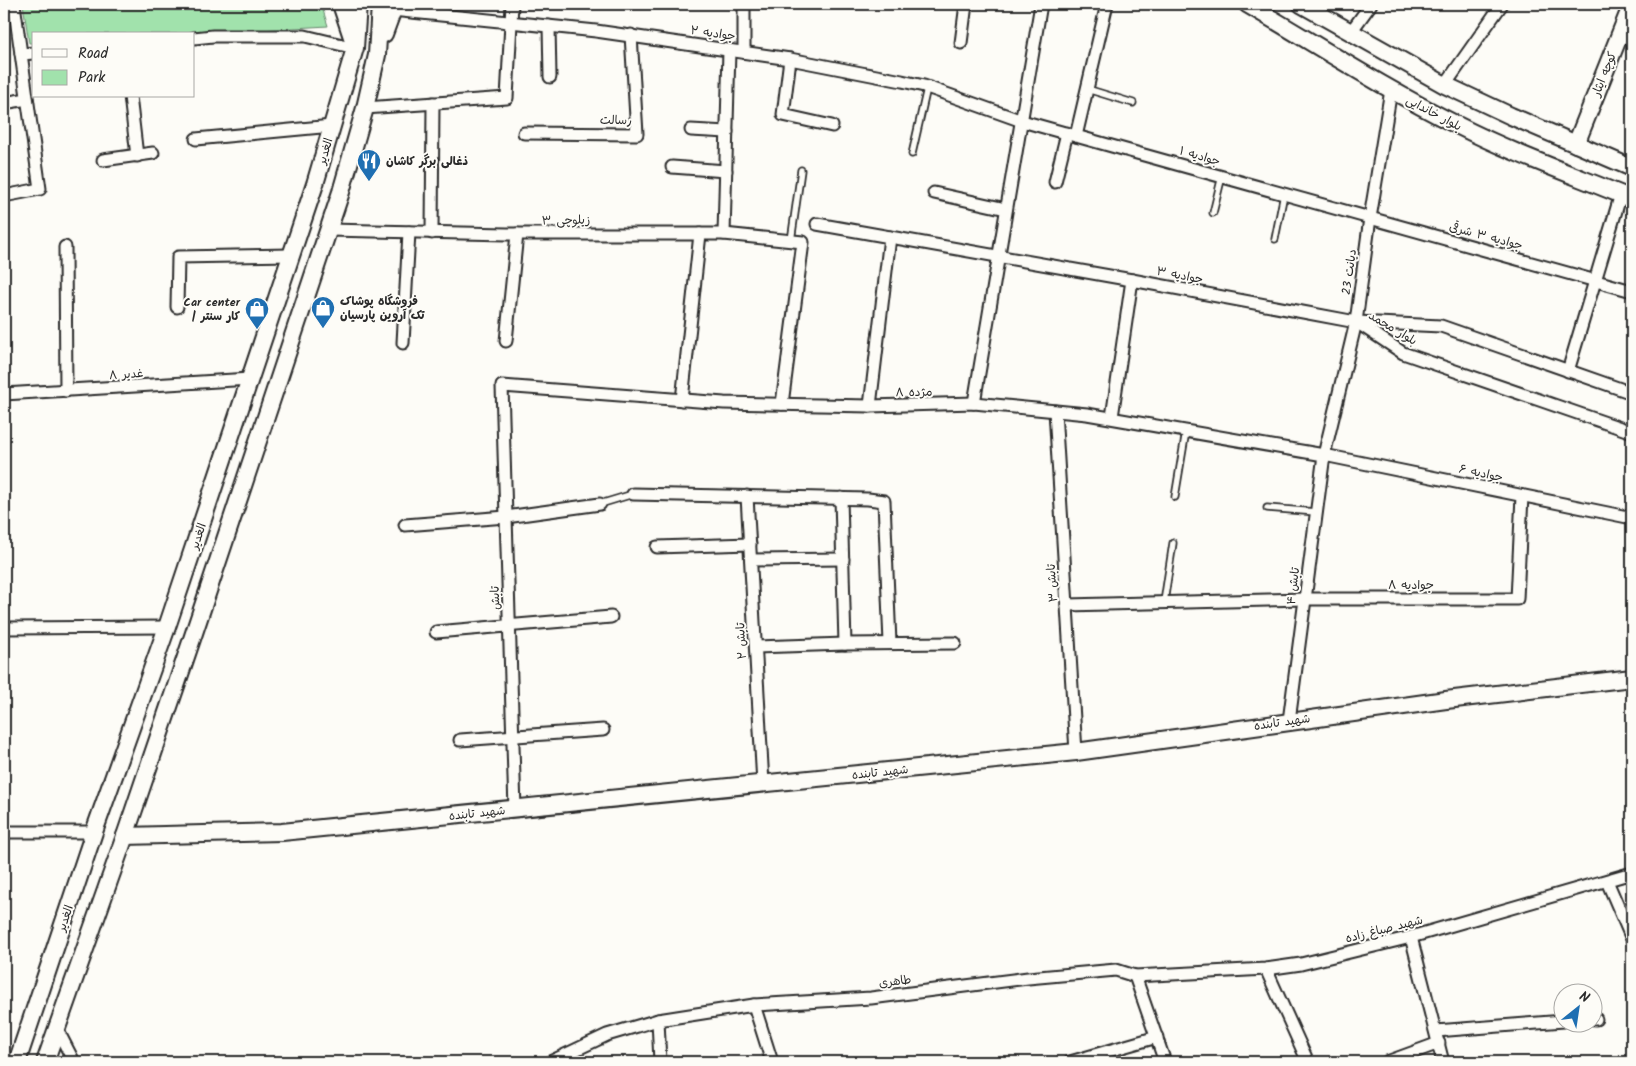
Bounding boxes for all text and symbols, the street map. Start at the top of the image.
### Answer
street label: جوادیه ۲ [689,21,737,46]
legend [32,32,195,98]
text: Road [78,42,109,66]
street label: کوچه ایثار [1586,49,1622,101]
text: Park [78,66,106,90]
street label: بلوار خاندایی [1402,91,1465,136]
street label: رسالت [600,111,632,130]
street label: الغدیر [312,136,338,168]
street label: جوادیه ۱ [1177,142,1223,171]
restaurant icon: ذغالی برگر کاشان [356,148,382,182]
place label: ذغالی برگر کاشان [386,152,469,171]
street label: زیلوچی ۳ [542,211,590,230]
street label: جوادیه ۳ شرقی [1447,218,1525,255]
street label: دیانت 23 [1337,248,1362,296]
street label: جوادیه ۳ [1155,262,1205,289]
place label: فروشگاه پوشاک تک آروین پارسیان [340,292,425,325]
place label: Car center | کار سنتر [184,293,241,326]
shop icon: فروشگاه پوشاک تک آروین پارسیان [310,295,336,329]
shop icon: Car center | کار سنتر [244,296,270,330]
street label: بلوار محمد [1365,306,1421,350]
street label: غدیر ۸ [108,364,144,385]
street label: مژده ۸ [895,383,933,402]
street label: جوادیه ۶ [1457,460,1505,487]
street label: الغدیر [185,520,212,553]
street label: تابش ۳ [1042,563,1063,603]
street label: تابش ۴ [1282,566,1305,606]
street label: جوادیه ۸ [1388,576,1434,595]
street label: تابش [486,585,505,610]
street label: تابش ۲ [731,622,752,660]
street label: شهید تابنده [1253,709,1311,736]
street label: شهید تابنده [851,760,909,785]
street label: شهید تابنده [448,801,506,826]
street label: الغدیر [52,902,79,935]
street label: شهید صباغ زاده [1343,911,1425,948]
street label: طاهری [878,970,912,993]
north arrow [1554,984,1604,1034]
text: N [1575,986,1593,1009]

